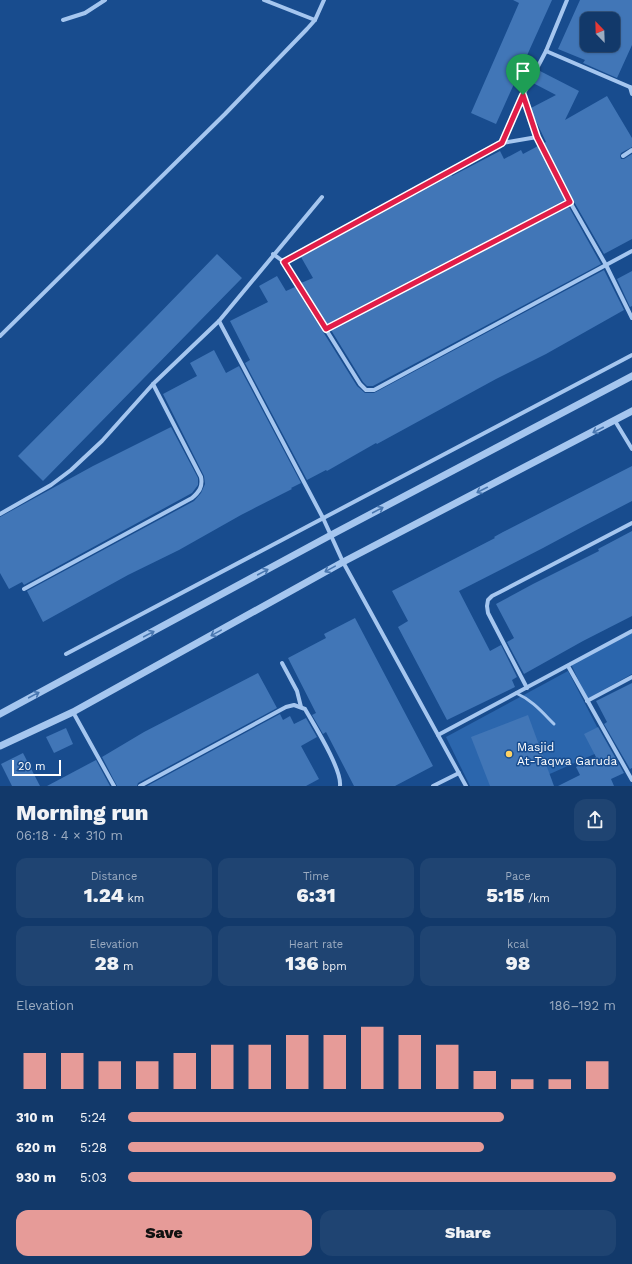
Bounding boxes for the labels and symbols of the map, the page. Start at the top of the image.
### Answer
north arrow [580,12,620,52]
pin [506,54,540,95]
one-way arrow [592,427,604,434]
one-way arrow [477,486,489,494]
one-way arrow [371,506,383,514]
one-way arrow [324,566,336,574]
one-way arrow [257,568,269,575]
one-way arrow [142,629,154,637]
one-way arrow [210,629,222,637]
one-way arrow [28,691,40,699]
place label: Masjid At-Taqwa Garuda [517,740,618,768]
marker: Masjid At-Taqwa Garuda [504,749,514,759]
scale bar [12,758,61,777]

